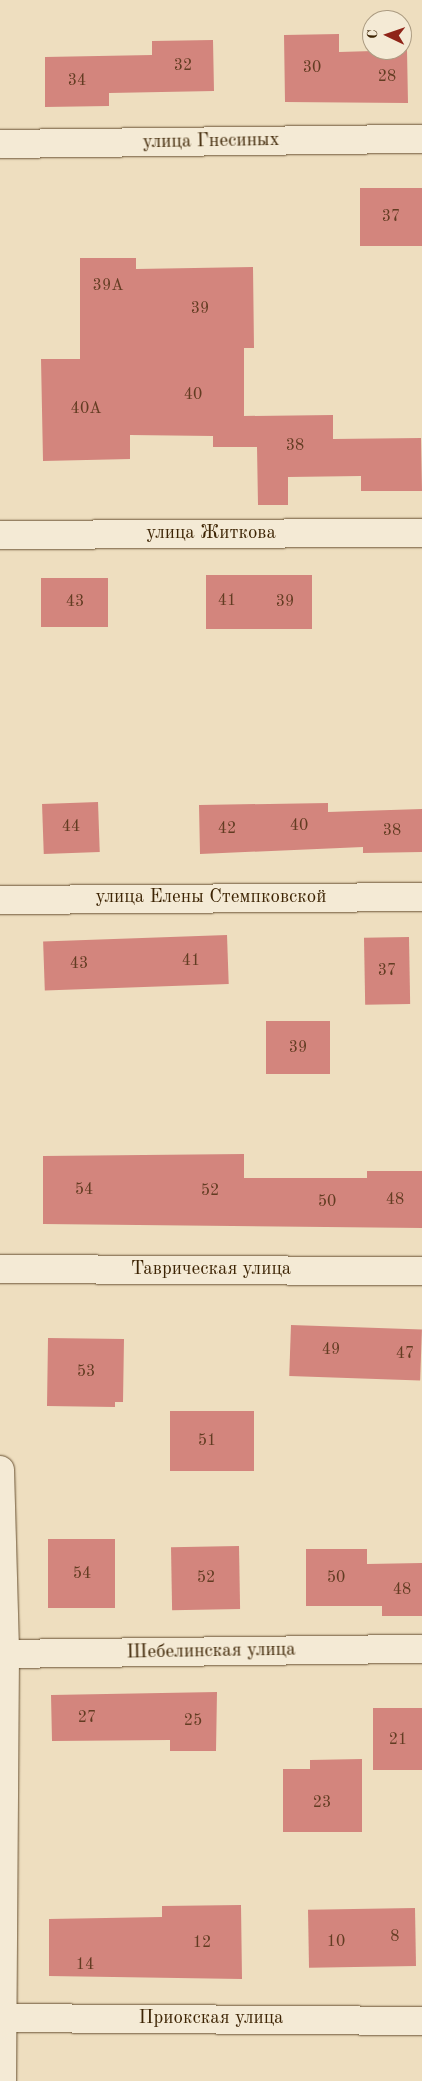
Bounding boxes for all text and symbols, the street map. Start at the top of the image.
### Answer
north arrow [362,10,412,60]
text: С [366,29,380,39]
house number: 32 [174,56,192,76]
house number: 30 [303,58,321,78]
house number: 28 [378,67,396,87]
house number: 34 [68,71,86,91]
street label: улица Гнесиных [142,129,280,155]
house number: 37 [382,207,400,227]
house number: 39А [93,276,123,296]
house number: 39 [191,299,209,319]
house number: 40 [184,385,202,405]
house number: 40А [71,399,101,419]
house number: 38 [286,436,304,456]
street label: улица Житкова [146,523,276,545]
house number: 41 [218,591,236,611]
house number: 43 [66,592,84,612]
house number: 39 [276,592,294,612]
house number: 40 [290,816,308,836]
house number: 44 [62,817,80,837]
house number: 42 [218,819,236,839]
house number: 38 [383,821,401,841]
street label: улица Елены Стемпковской [96,887,326,909]
house number: 41 [182,951,200,971]
house number: 43 [70,954,88,974]
house number: 37 [378,961,396,981]
house number: 39 [289,1038,307,1058]
house number: 54 [75,1180,93,1200]
house number: 52 [201,1181,219,1201]
house number: 48 [386,1190,404,1210]
house number: 50 [318,1192,336,1212]
street label: Таврическая улица [131,1259,291,1281]
house number: 49 [322,1340,340,1360]
house number: 47 [396,1344,414,1364]
house number: 53 [77,1362,95,1382]
house number: 51 [198,1431,216,1451]
house number: 54 [73,1564,91,1584]
house number: 52 [197,1568,215,1588]
house number: 50 [327,1568,345,1588]
house number: 48 [393,1580,411,1600]
street label: Шебелинская улица [126,1639,296,1665]
house number: 27 [78,1708,96,1728]
house number: 25 [184,1711,202,1731]
house number: 21 [389,1730,407,1750]
house number: 23 [313,1793,331,1813]
house number: 8 [390,1927,400,1947]
house number: 10 [327,1932,345,1952]
house number: 12 [193,1933,211,1953]
house number: 14 [76,1955,94,1975]
street label: Приокская улица [138,2008,284,2030]

